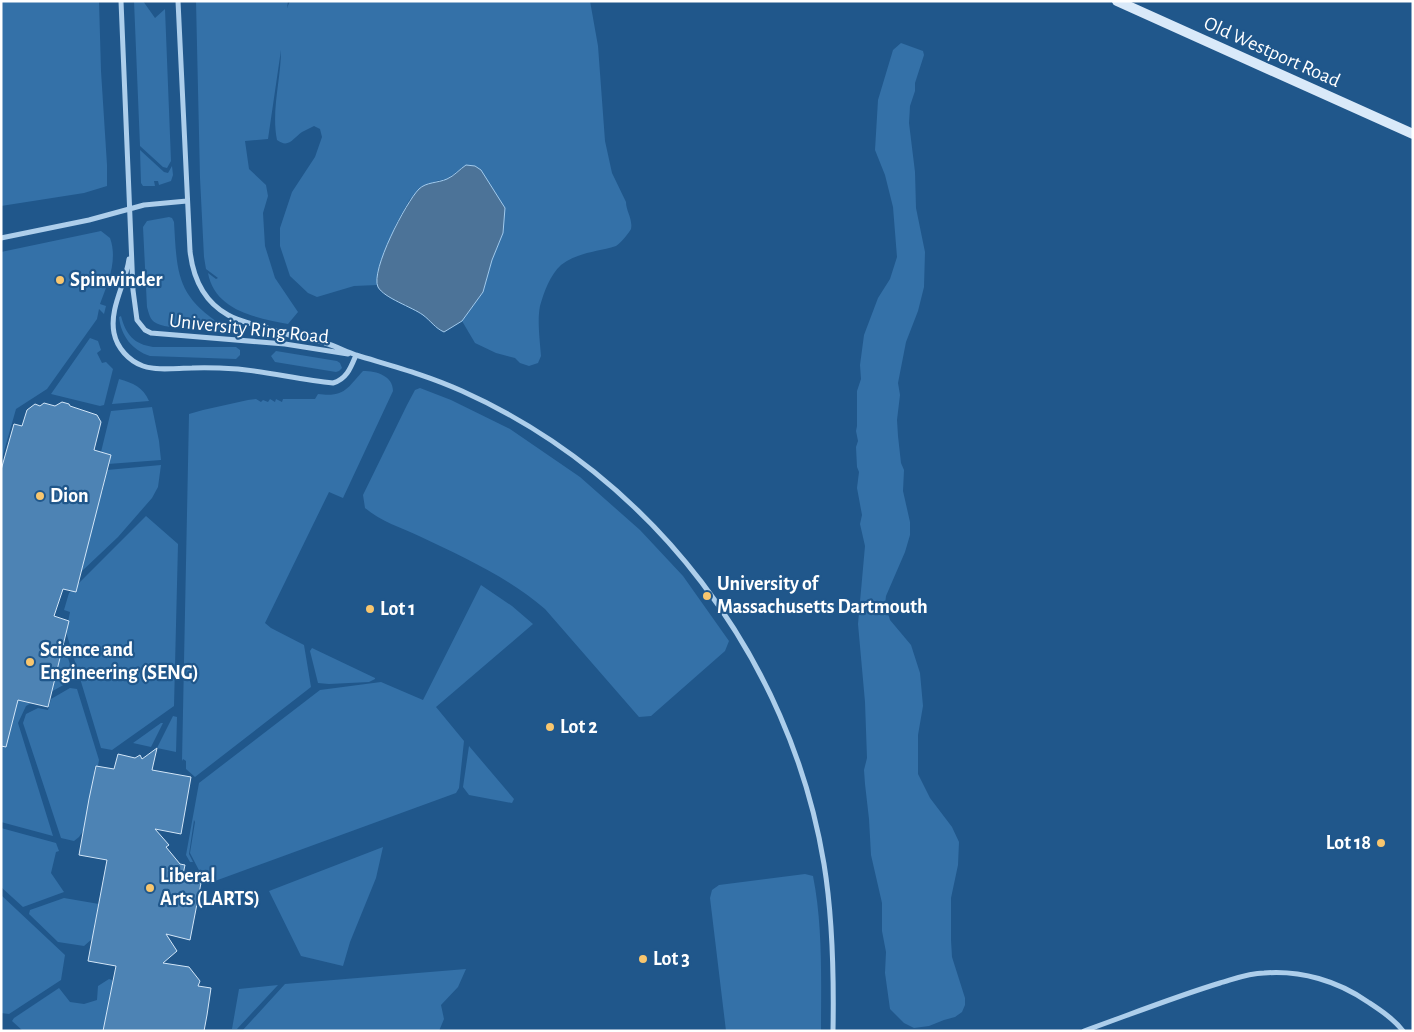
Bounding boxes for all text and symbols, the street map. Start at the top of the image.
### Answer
street label: Old Westport Road [1201,13,1343,91]
place label: Spinwinder [70,270,163,290]
marker: Spinwinder [54,274,66,286]
street label: University Ring Road [168,311,330,347]
place label: Dion [50,486,89,506]
marker: Dion [34,490,46,502]
place label: University of Massachusetts Dartmouth [717,574,928,617]
marker: University of Massachusetts Dartmouth [701,590,713,602]
place label: Lot 1 [380,599,415,619]
marker: Lot 1 [364,603,376,615]
place label: Science and Engineering (SENG) [40,640,199,683]
marker: Science and Engineering (SENG) [24,656,36,668]
place label: Lot 2 [560,717,598,737]
marker: Lot 2 [544,721,556,733]
place label: Lot 18 [1326,833,1371,853]
marker: Lot 18 [1375,837,1387,849]
place label: Liberal Arts (LARTS) [160,866,260,909]
marker: Liberal Arts (LARTS) [144,882,156,894]
place label: Lot 3 [653,949,690,969]
marker: Lot 3 [637,953,649,965]

